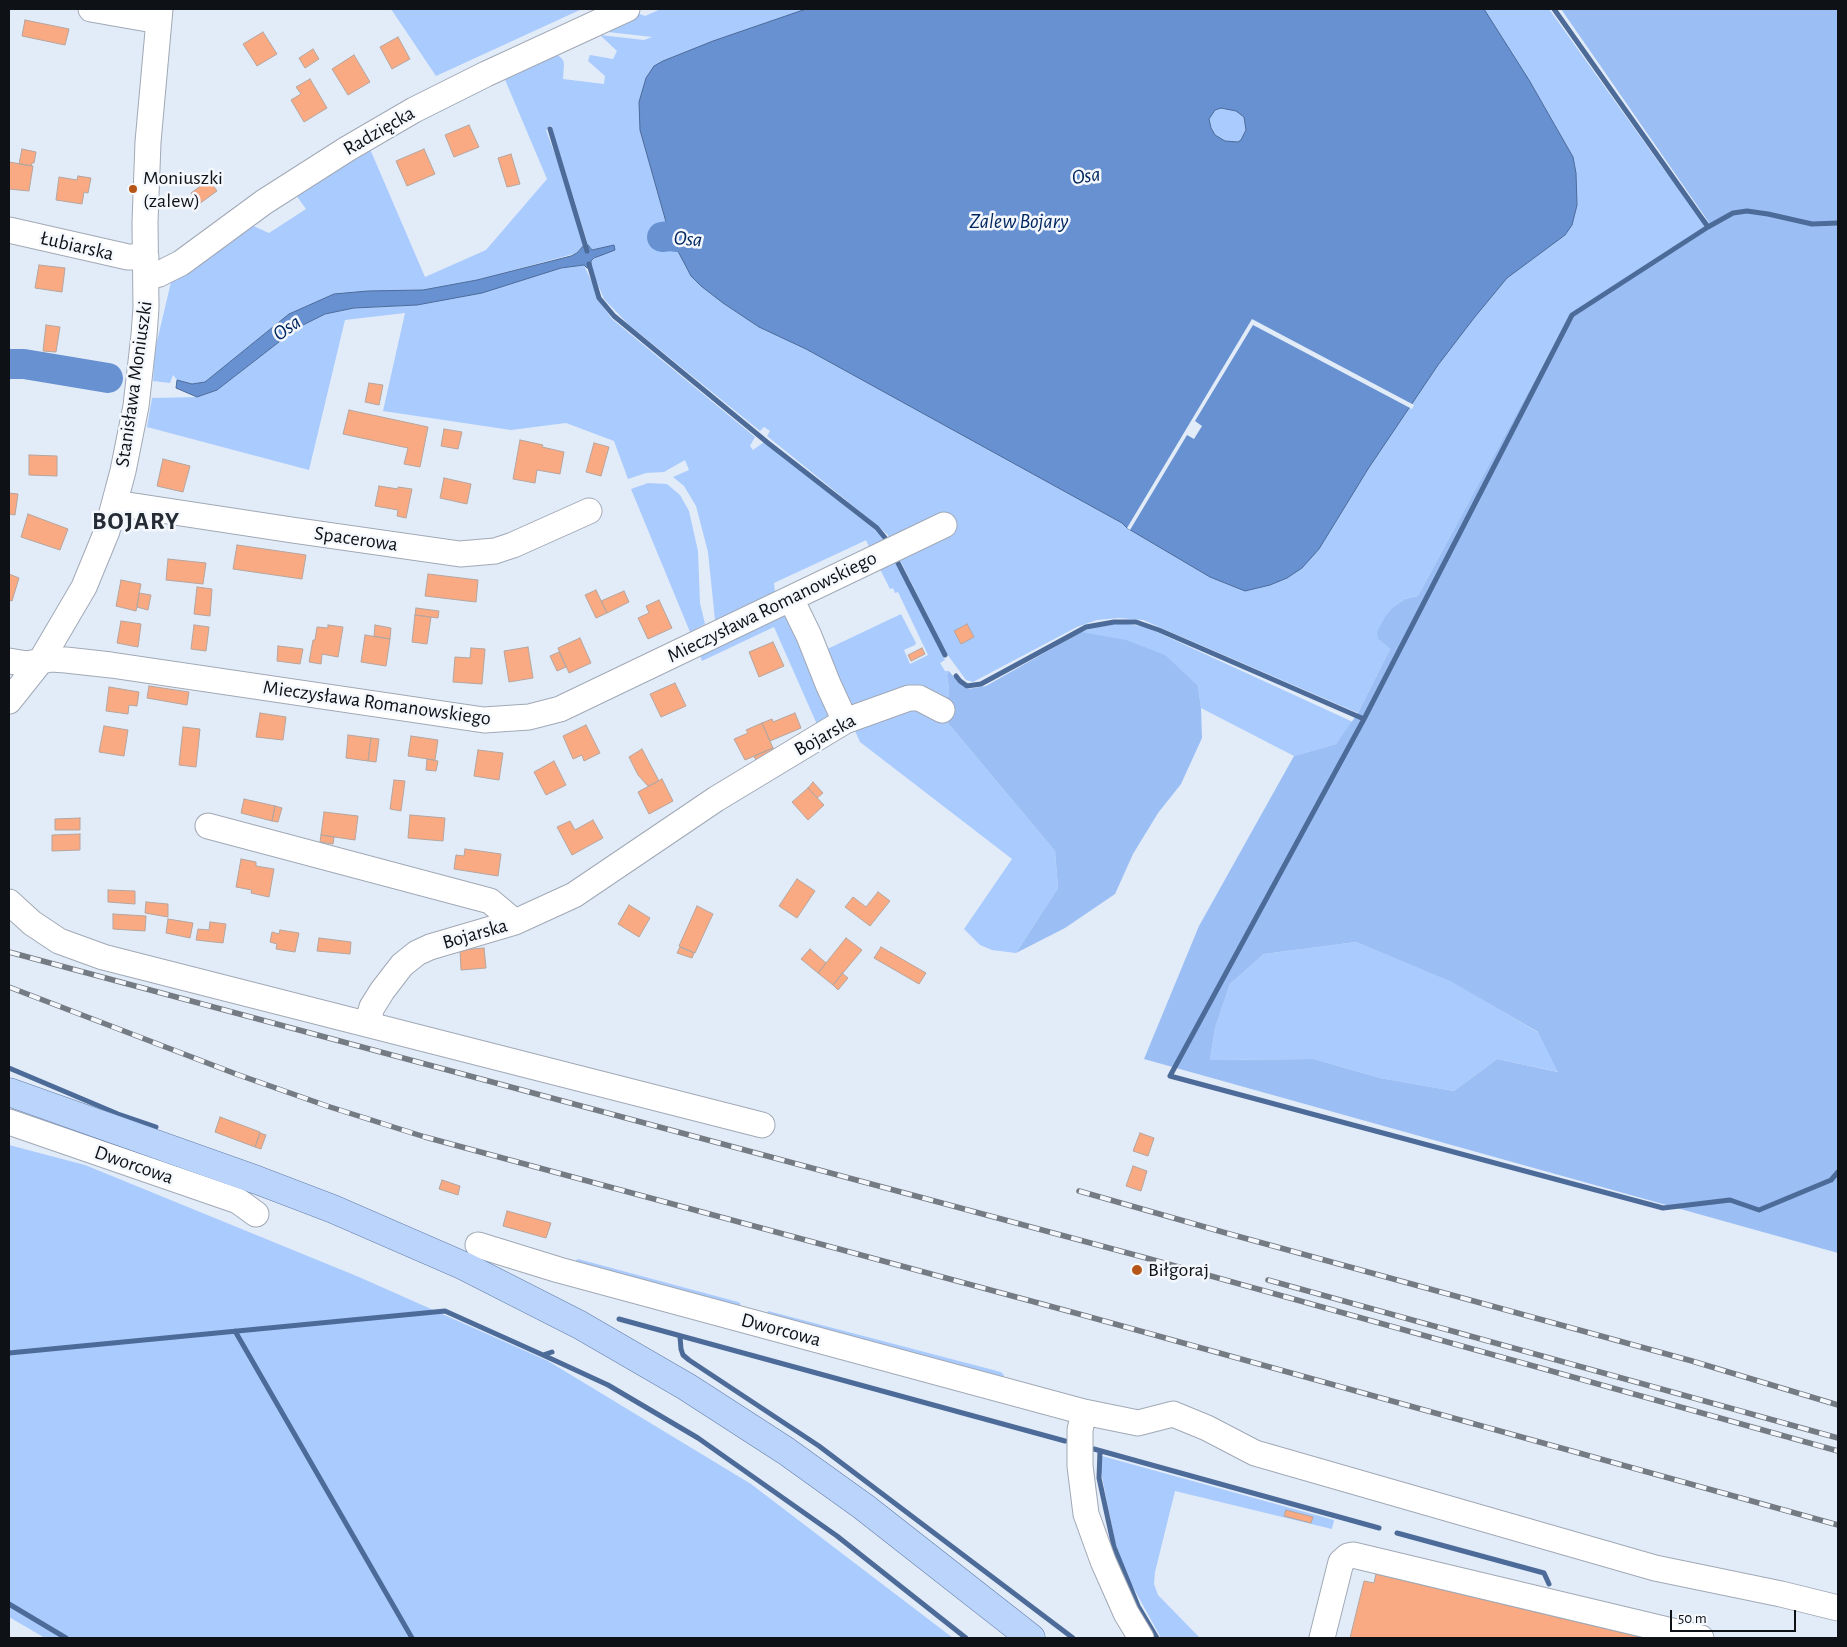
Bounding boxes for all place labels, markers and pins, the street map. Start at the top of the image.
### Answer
place label: Moniuszki (zalew) [143,166,223,213]
marker: Moniuszki (zalew) [127,183,139,195]
place label: Biłgoraj [1148,1258,1209,1282]
marker: Biłgoraj [1130,1263,1144,1277]

